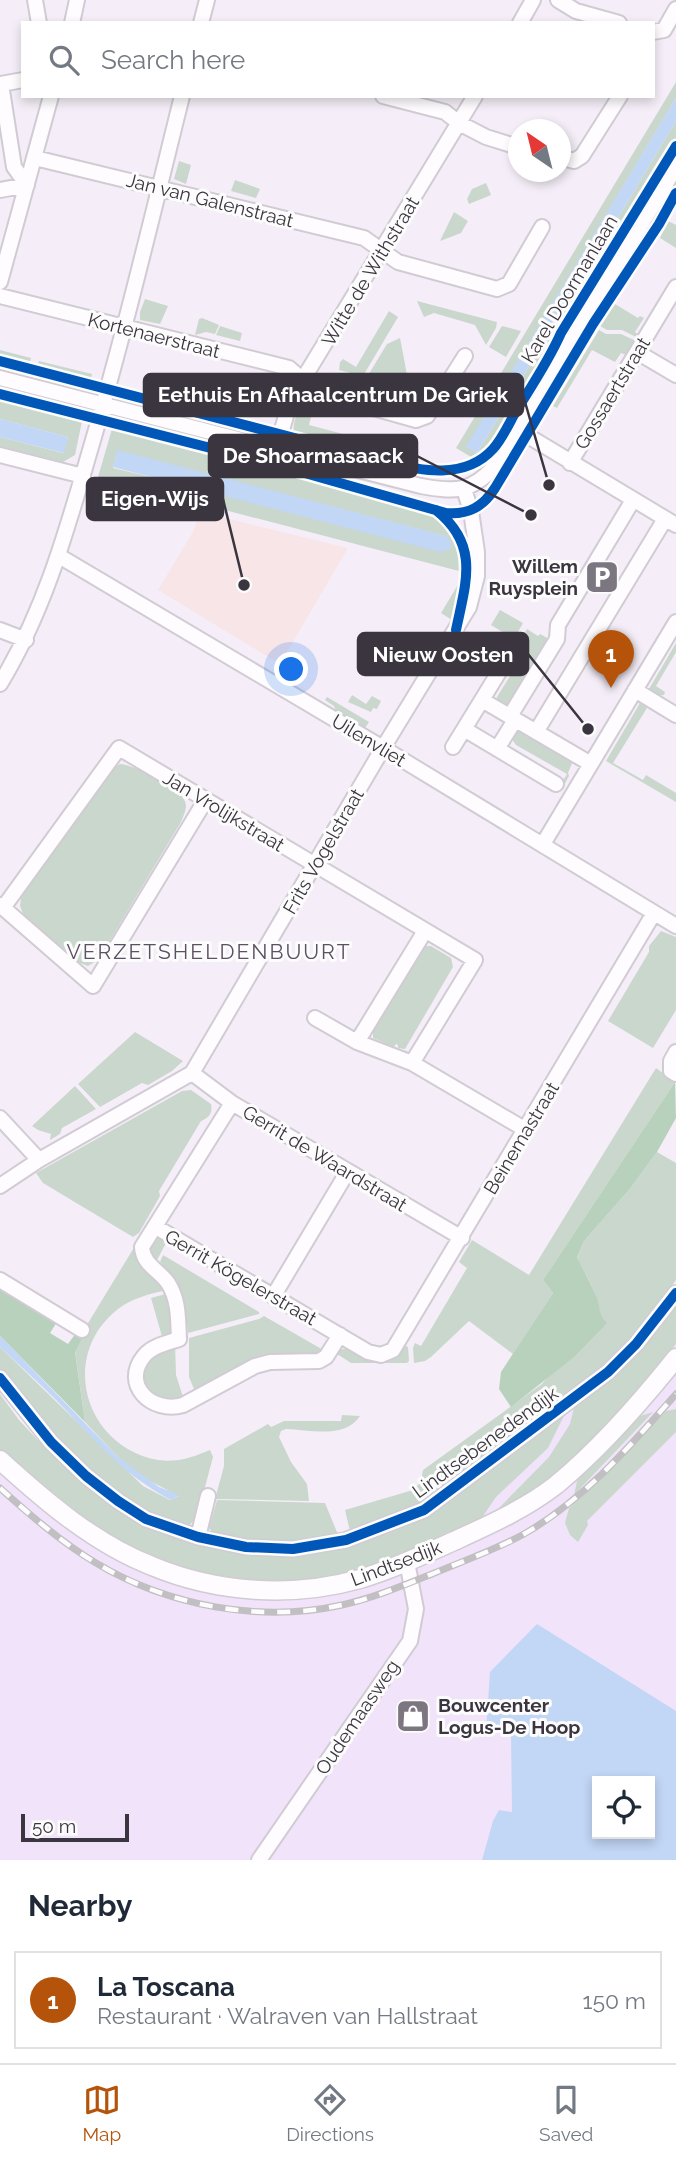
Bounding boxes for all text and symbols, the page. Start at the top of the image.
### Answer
search box [21,21,655,98]
icon: search [45,41,83,79]
text: Search here [101,45,245,75]
north arrow [508,119,571,182]
street label: Jan van Galenstraat [124,169,296,232]
street label: Witte de Withstraat [317,192,424,350]
street label: Karel Doormanlaan [516,211,622,367]
street label: Kortenaerstraat [86,308,223,362]
street label: Gossaertstraat [570,332,654,453]
callout: Eethuis En Afhaalcentrum De Griek [144,374,523,416]
text: Eethuis En Afhaalcentrum De Griek [158,382,508,407]
callout: De Shoarmasaack [209,435,417,477]
text: De Shoarmasaack [223,443,404,468]
callout: Eigen-Wijs [87,478,223,520]
text: Eigen-Wijs [101,486,209,511]
place label: Willem Ruysplein [488,555,578,599]
parking icon: Willem Ruysplein [583,558,621,596]
pin: 1 [588,630,634,688]
callout: Nieuw Oosten [358,633,528,675]
text: Nieuw Oosten [372,642,514,667]
your location [274,652,308,686]
street label: Uilenvliet [328,709,411,771]
street label: Jan Vrolijkstraat [160,766,289,856]
street label: Frits Vogelstraat [278,784,368,918]
district label: VERZETSHELDENBUURT [67,939,351,964]
street label: Beinemastraat [479,1077,564,1198]
street label: Gerrit de Waardstraat [239,1100,412,1216]
street label: Gerrit Kögelerstraat [161,1225,321,1330]
street label: Lindtsebenedendijk [408,1382,562,1502]
street label: Lindtsedijk [348,1536,444,1590]
street label: Oudemaasweg [311,1655,403,1779]
place label: Bouwcenter Logus-De Hoop [438,1694,580,1738]
shop icon: Bouwcenter Logus-De Hoop [394,1697,432,1735]
map controls [592,1776,655,1839]
button: locate [592,1776,655,1839]
scale bar [21,1811,130,1843]
text: 50 m [32,1815,76,1837]
text: Nearby [28,1888,132,1923]
text: La Toscana [97,1972,235,2002]
text: 1 [47,1987,59,2014]
text: 150 m [583,1987,646,2014]
text: Restaurant · Walraven van Hallstraat [97,2002,478,2029]
tab: Map [83,2081,121,2145]
tab: Directions [286,2081,374,2145]
tab: Saved [539,2081,593,2145]

